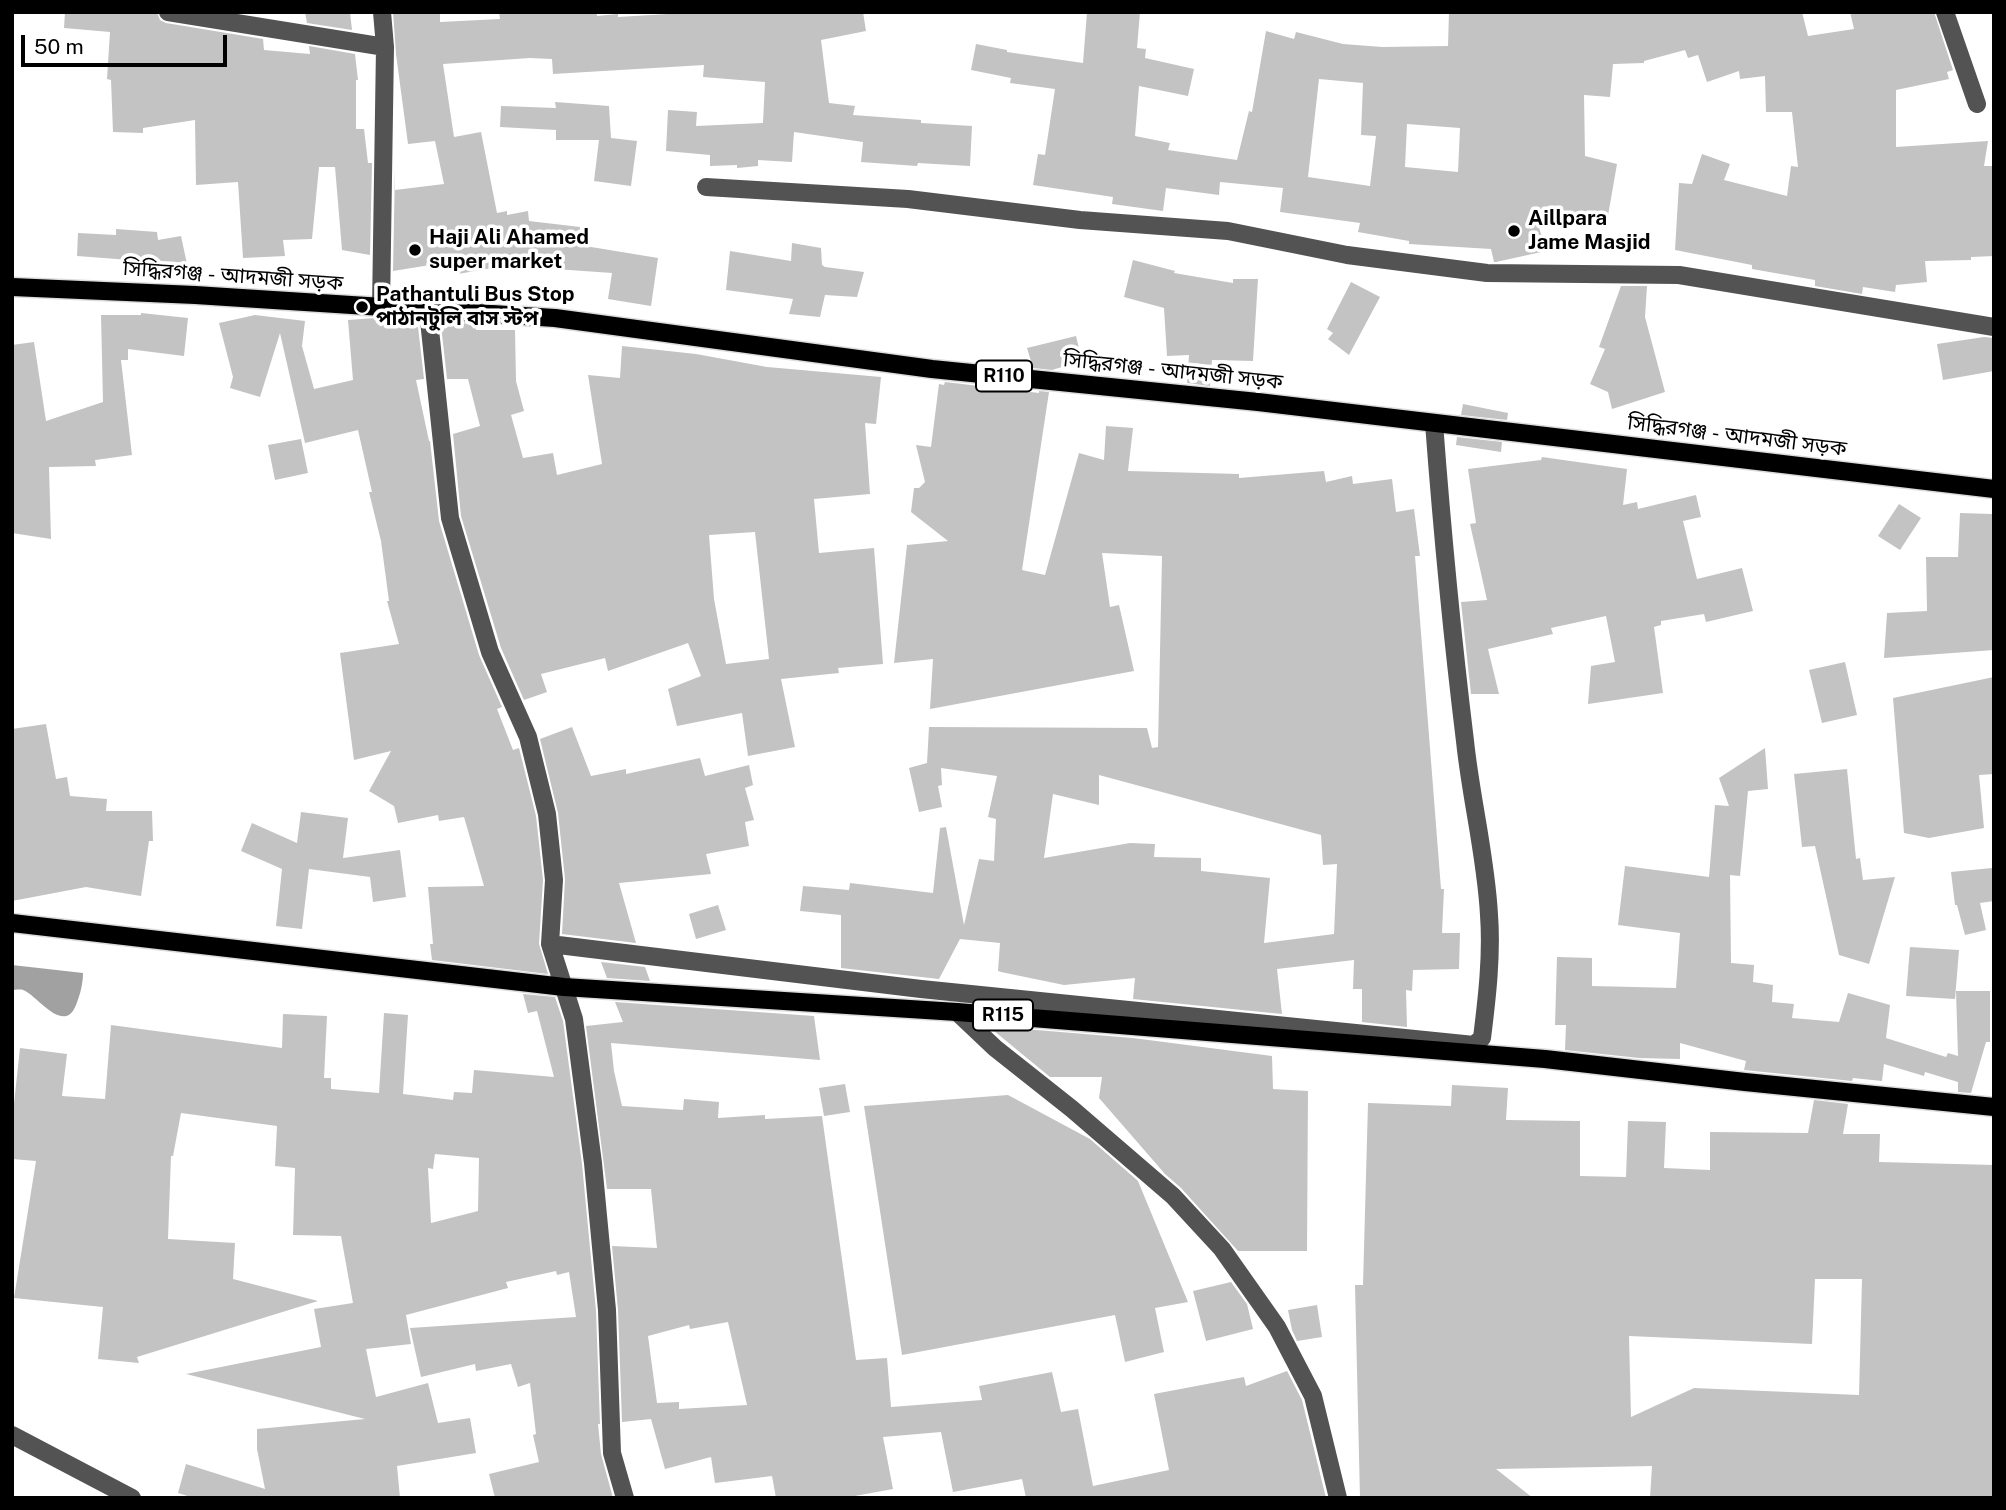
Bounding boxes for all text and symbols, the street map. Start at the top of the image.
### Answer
scale bar [24,21,231,65]
text: 50 m [34,34,84,59]
place label: Aillpara Jame Masjid [1528,206,1651,256]
marker: Aillpara Jame Masjid [1506,223,1522,239]
place label: Haji Ali Ahamed super market [429,225,589,275]
marker: Haji Ali Ahamed super market [407,242,423,258]
street label: সিদ্ধিরগঞ্জ - আদমজী সড়ক [122,256,344,296]
place label: Pathantuli Bus Stop পাঠানটুলি বাস স্টপ [376,282,574,332]
marker: Pathantuli Bus Stop পাঠানটুলি বাস স্টপ [354,299,370,315]
street label: সিদ্ধিরগঞ্জ - আদমজী সড়ক [1062,347,1284,395]
road number: R110 [976,360,1032,392]
street label: সিদ্ধিরগঞ্জ - আদমজী সড়ক [1626,410,1848,462]
road number: R115 [973,1000,1033,1030]

